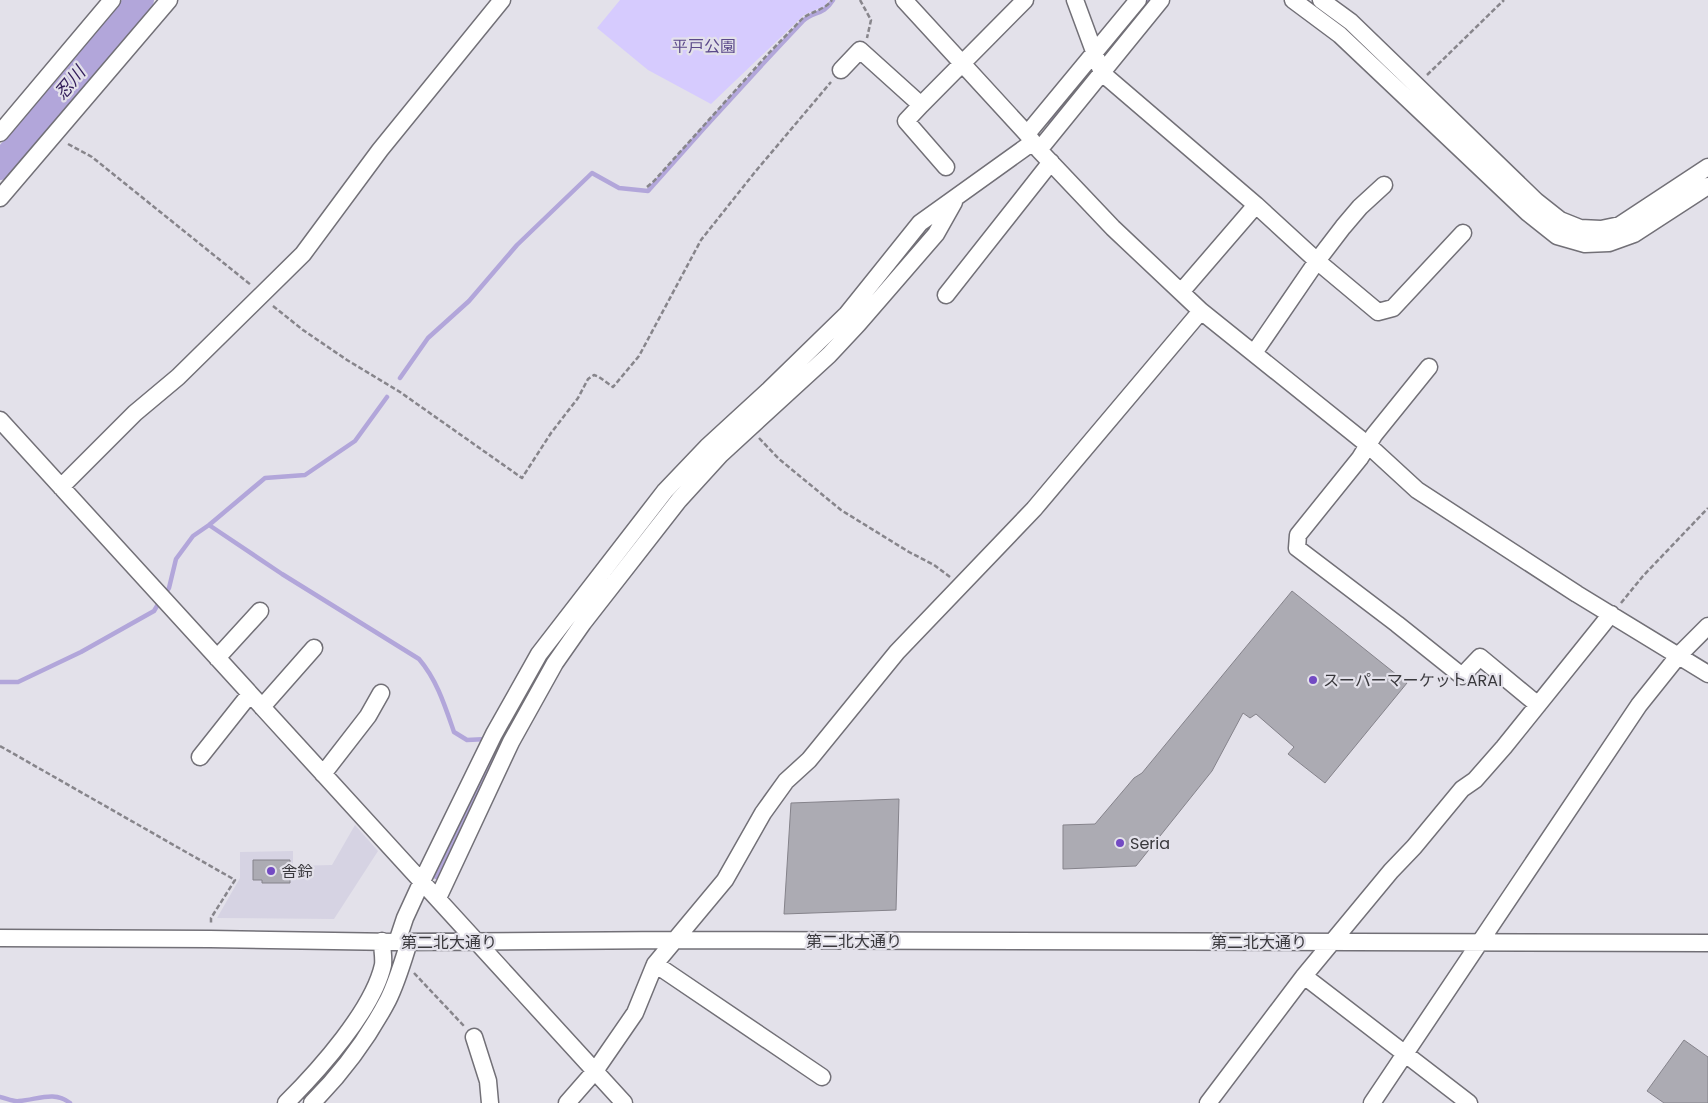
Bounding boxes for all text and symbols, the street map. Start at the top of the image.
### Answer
park label: 平戸公園 [672,35,736,58]
water label: 忍川 [48,59,92,105]
place label: スーパーマーケットARAI [1323,669,1502,692]
marker: スーパーマーケットARAI [1307,674,1319,686]
place label: Seria [1130,832,1170,855]
marker: Seria [1114,837,1126,849]
place label: 舎鈴 [281,860,313,883]
marker: 舎鈴 [265,865,277,877]
street label: 第二北大通り [806,930,902,953]
street label: 第二北大通り [401,931,497,954]
street label: 第二北大通り [1211,931,1307,954]

